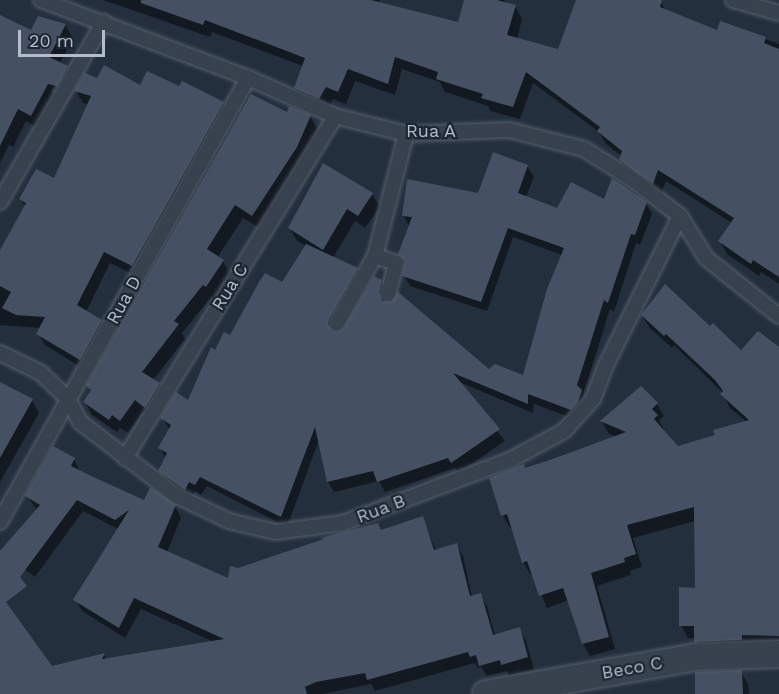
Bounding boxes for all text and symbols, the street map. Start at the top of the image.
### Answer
scale bar [21,18,108,56]
text: 20 m [29,30,74,51]
street label: Rua A [405,120,457,142]
street label: Rua C [207,259,253,315]
street label: Rua D [102,272,146,328]
street label: Rua B [353,490,409,528]
street label: Beco C [600,652,664,684]

